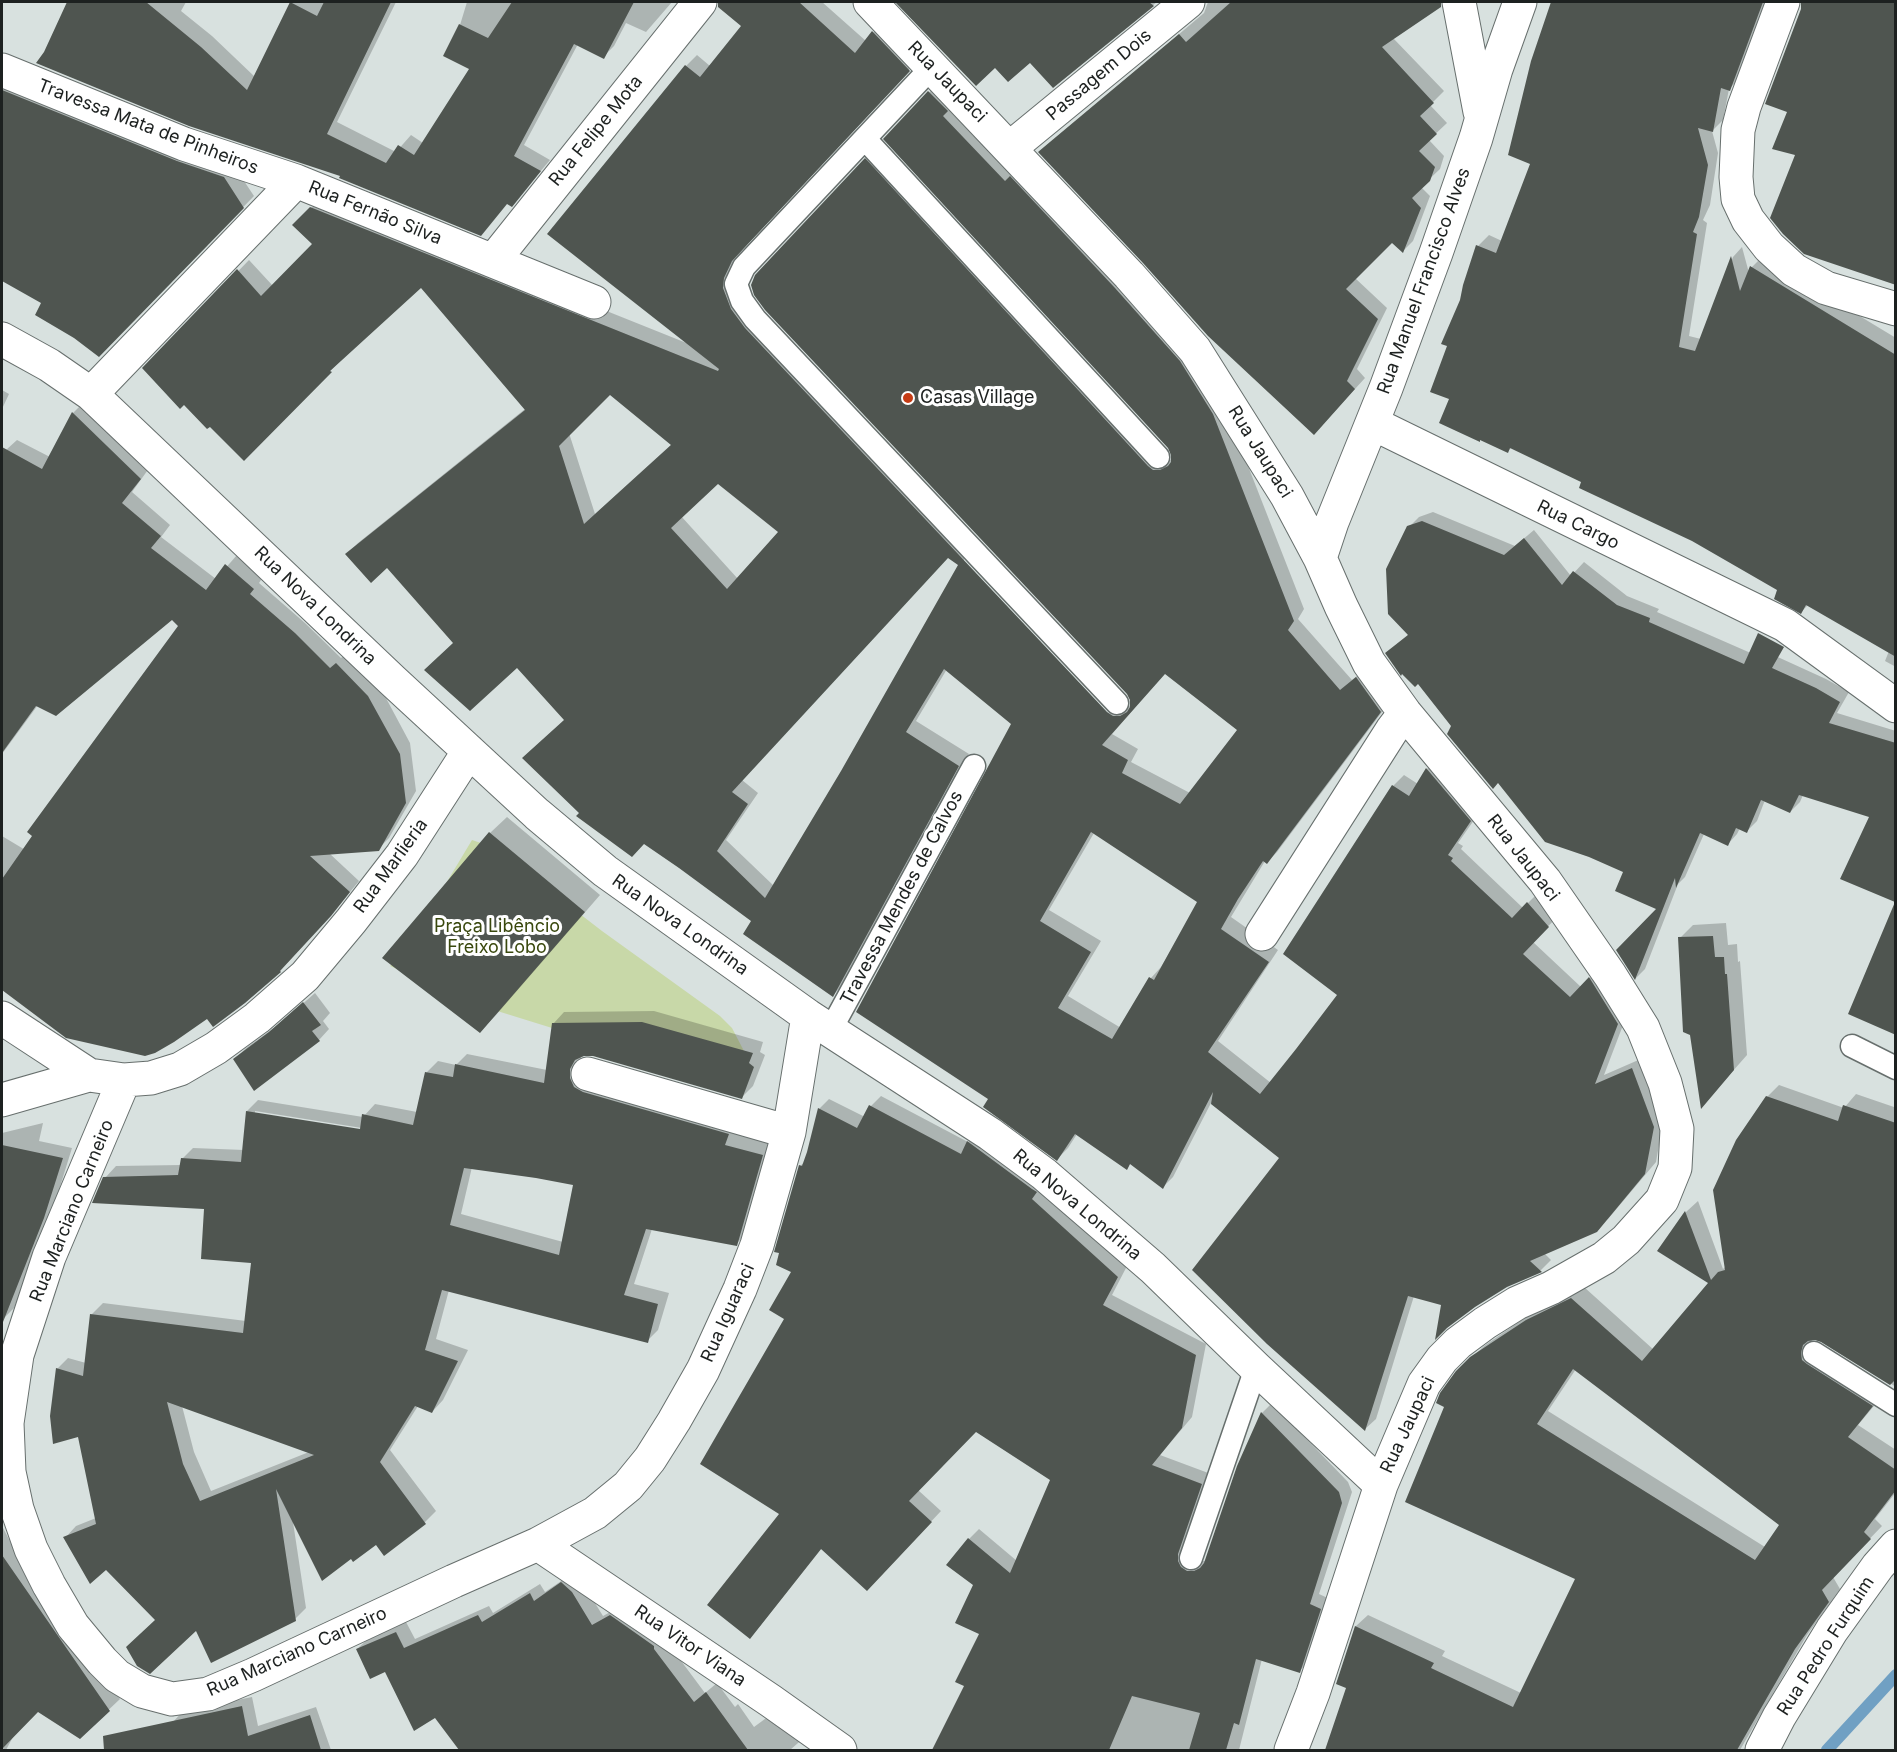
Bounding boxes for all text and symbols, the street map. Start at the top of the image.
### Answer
street label: Passagem Dois [1042,25,1156,125]
street label: Rua Jaupaci [903,37,991,127]
street label: Rua Felipe Mota [545,71,647,191]
street label: Travessa Mata de Pinheiros [35,75,261,179]
street label: Rua Manuel Francisco Alves [1373,165,1475,397]
street label: Rua Fernão Silva [305,176,445,250]
place label: Casas Village [920,387,1035,409]
marker: Casas Village [901,391,915,405]
street label: Rua Jaupaci [1223,402,1297,502]
street label: Rua Cargo [1533,496,1623,554]
street label: Rua Nova Londrina [249,542,381,670]
street label: Travessa Mendes de Calvos [836,787,968,1009]
street label: Rua Jaupaci [1482,810,1564,906]
street label: Rua Marlieria [349,815,433,917]
street label: Rua Nova Londrina [608,870,752,980]
park label: Praça Libêncio Freixo Lobo [434,916,560,958]
street label: Rua Marciano Carneiro [26,1117,118,1305]
street label: Rua Nova Londrina [1008,1145,1146,1265]
street label: Rua Iguaraci [697,1260,759,1366]
street label: Rua Jaupaci [1376,1373,1440,1477]
street label: Rua Pedro Furquim [1773,1572,1879,1720]
street label: Rua Vitor Viana [630,1601,750,1691]
street label: Rua Marciano Carneiro [204,1603,390,1701]

